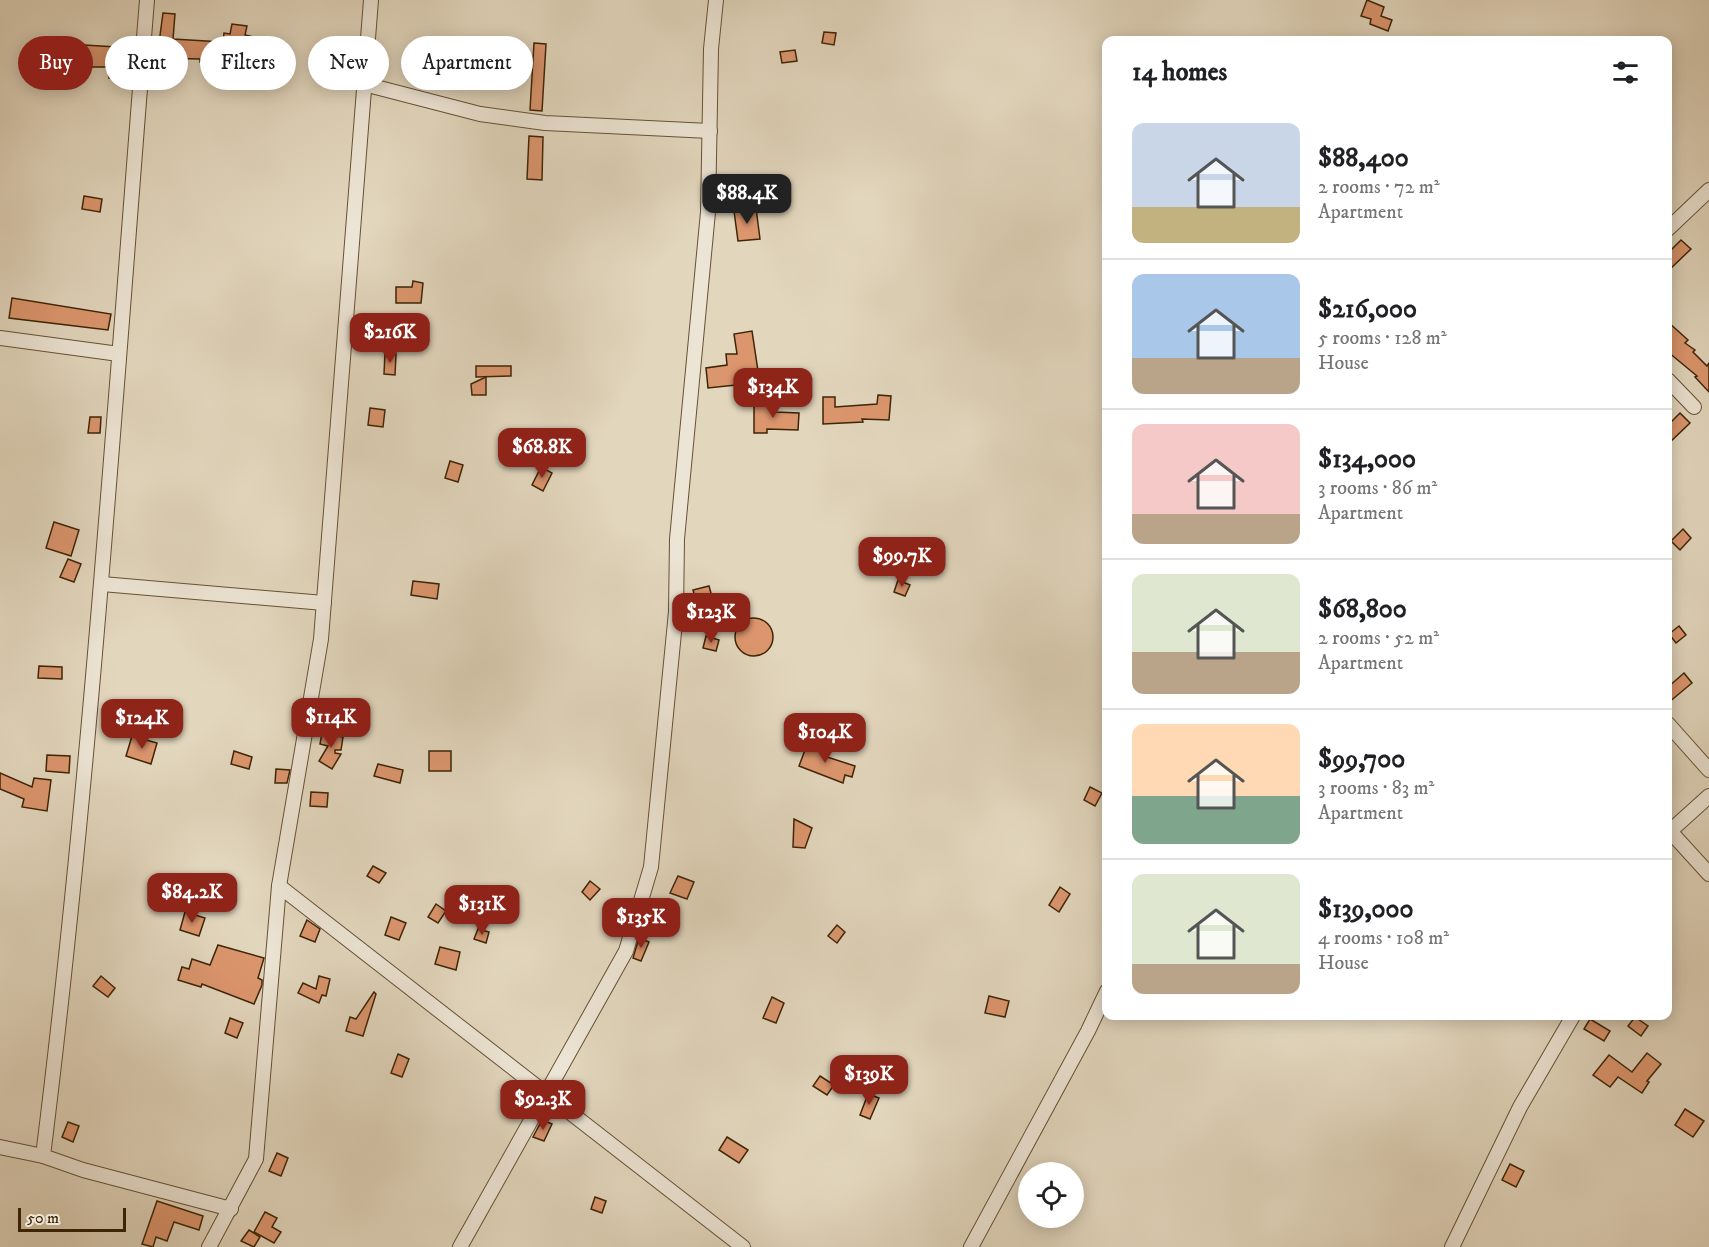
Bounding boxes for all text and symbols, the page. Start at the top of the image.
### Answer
chip: Buy [18,36,93,90]
chip: Rent [105,36,188,90]
chip: Filters [200,36,296,90]
chip: New [308,36,389,90]
chip: Apartment [401,36,533,90]
text: 14 homes [1132,56,1227,89]
icon: filters [1609,56,1642,89]
text: $88,400 [1318,142,1409,175]
icon: home [1180,147,1252,219]
pin: $88.4K [698,174,796,225]
text: 2 rooms · 72 m² [1318,175,1440,200]
text: $88.4K [716,181,778,206]
text: Apartment [1318,200,1403,225]
text: $216,000 [1318,293,1417,326]
icon: home [1180,298,1252,370]
pin: $216K [348,313,432,364]
text: $216K [364,320,416,345]
text: 5 rooms · 128 m² [1318,326,1447,351]
text: House [1318,351,1369,376]
pin: $134K [731,368,815,419]
text: $134K [747,375,799,400]
pin: $68.8K [493,428,591,479]
text: $68.8K [512,435,572,460]
text: $134,000 [1318,443,1416,476]
icon: home [1180,448,1252,520]
text: 3 rooms · 86 m² [1318,476,1437,501]
text: Apartment [1318,501,1403,526]
pin: $99.7K [853,537,951,588]
text: $99.7K [872,544,932,569]
pin: $123K [669,593,753,644]
text: $68,800 [1318,593,1407,626]
icon: home [1180,598,1252,670]
text: $123K [686,600,736,625]
text: 2 rooms · 52 m² [1318,626,1439,651]
text: Apartment [1318,651,1403,676]
pin: $114K [289,698,373,749]
pin: $124K [100,699,184,750]
text: $114K [305,705,357,730]
text: $124K [115,706,169,731]
pin: $104K [783,713,867,764]
text: $104K [798,720,852,745]
text: $99,700 [1318,743,1405,776]
icon: home [1180,748,1252,820]
text: 3 rooms · 83 m² [1318,776,1434,801]
text: Apartment [1318,801,1403,826]
pin: $84.2K [143,873,241,924]
text: $84.2K [161,880,223,905]
pin: $131K [440,885,524,936]
text: $131K [458,892,506,917]
text: $139,000 [1318,893,1413,926]
pin: $135K [599,898,683,949]
icon: home [1180,898,1252,970]
text: $135K [616,905,666,930]
text: 4 rooms · 108 m² [1318,926,1449,951]
text: House [1318,951,1369,976]
pin: $139K [827,1055,911,1106]
text: $139K [844,1062,894,1087]
pin: $92.3K [494,1080,592,1131]
text: $92.3K [514,1087,572,1112]
map controls [1018,1162,1084,1228]
button: locate [1018,1162,1084,1228]
scale bar [18,1205,126,1232]
text: 50 m [27,1208,59,1228]

